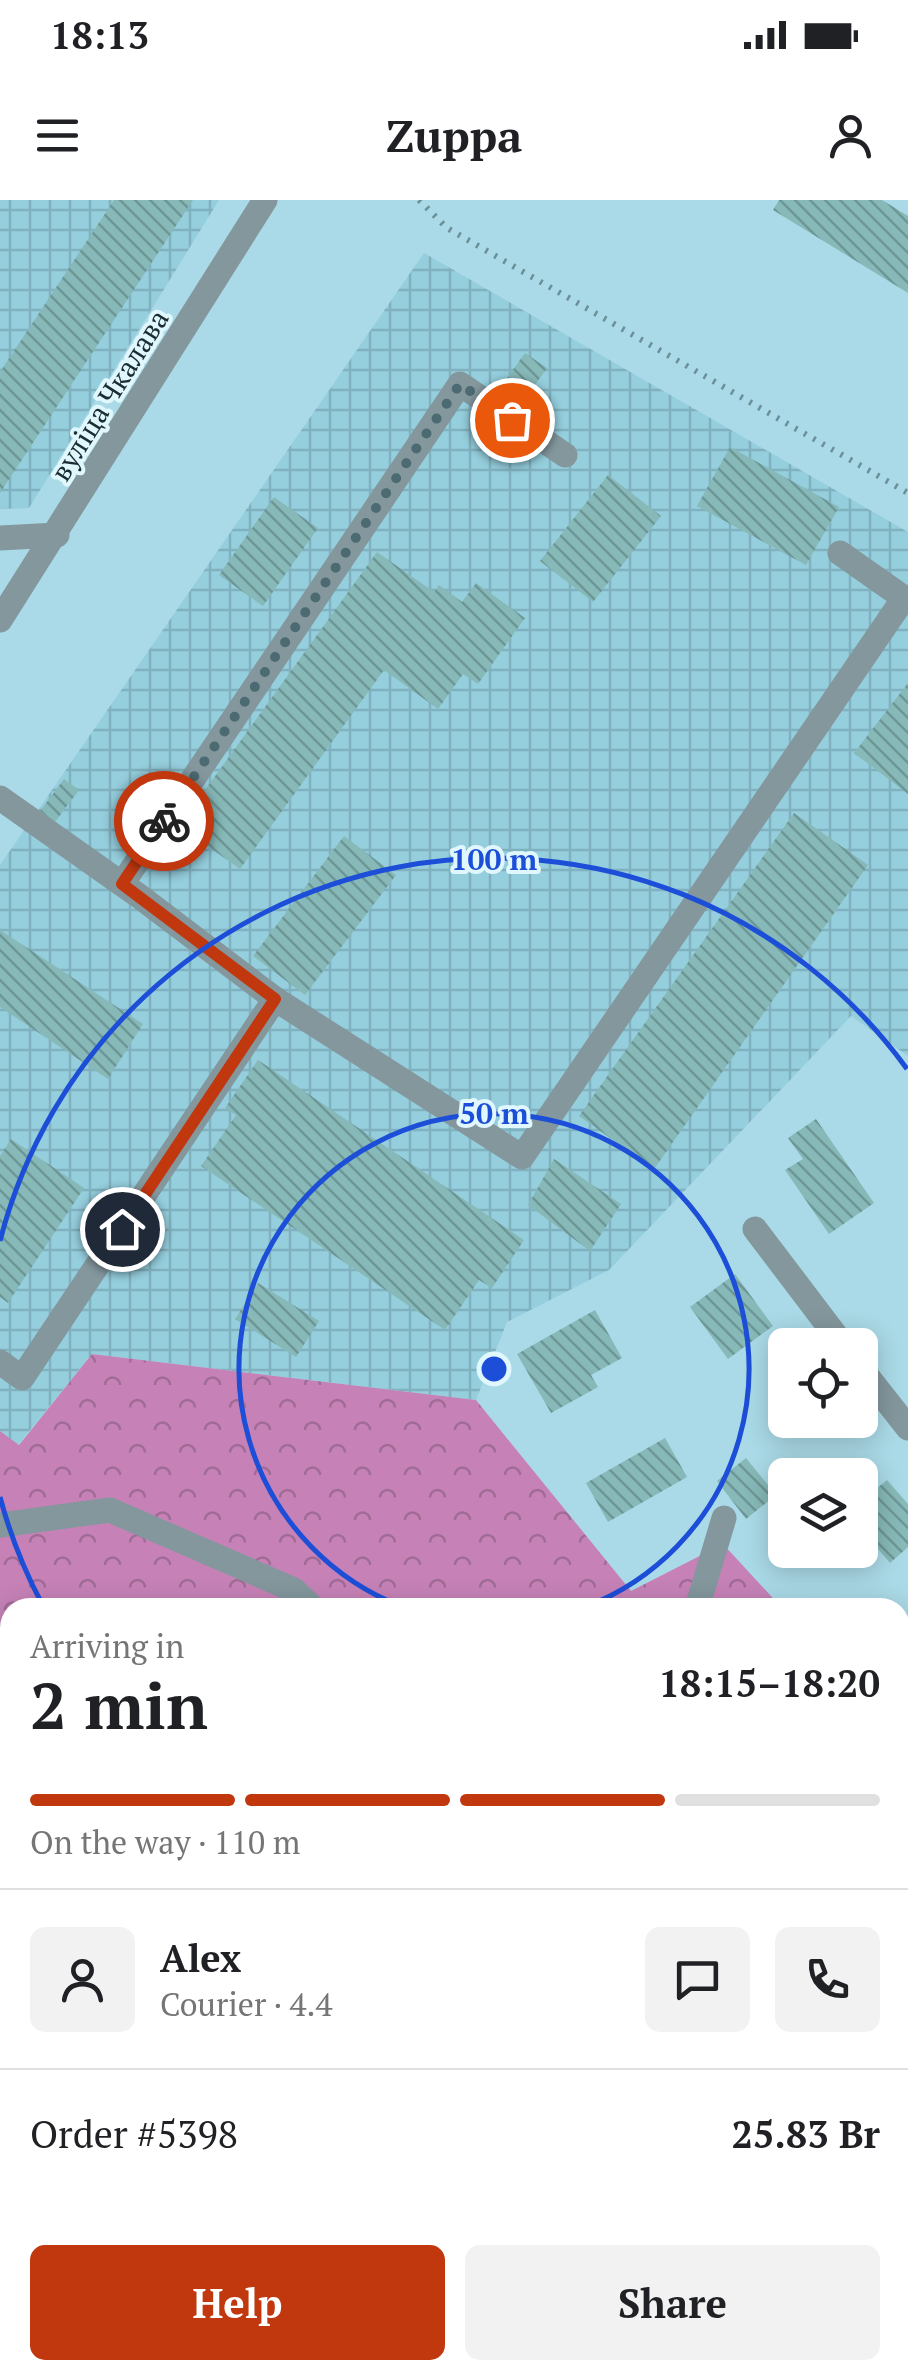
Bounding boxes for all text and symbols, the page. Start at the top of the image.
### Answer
text: 18:13 [50,10,149,60]
text: Zuppa [386,105,522,165]
icon: menu [30,108,85,163]
icon: person [823,108,878,163]
street label: вуліца Чкалава [42,302,176,488]
pin [470,378,555,463]
icon: bag [485,393,540,448]
courier [114,771,214,871]
icon: bike [137,794,192,849]
text: 100 m [451,839,538,879]
text: 50 m [459,1093,529,1133]
pin [80,1187,165,1272]
icon: home [95,1202,150,1257]
map controls [768,1328,878,1568]
button: locate [768,1328,878,1438]
centre of rings [476,1351,512,1387]
button: layers [768,1458,878,1568]
text: Arriving in [30,1625,184,1667]
text: 18:15–18:20 [658,1658,880,1708]
text: 2 min [30,1661,208,1748]
text: On the way · 110 m [30,1821,300,1863]
button: person [30,1927,135,2032]
button: chat [645,1927,750,2032]
button: phone [775,1927,880,2032]
text: Alex [160,1933,241,1983]
text: Courier · 4.4 [160,1983,332,2025]
text: Order #5398 [30,2109,238,2159]
text: 25.83 Br [732,2109,880,2159]
button: Help [30,2245,445,2360]
button: Share [465,2245,880,2360]

